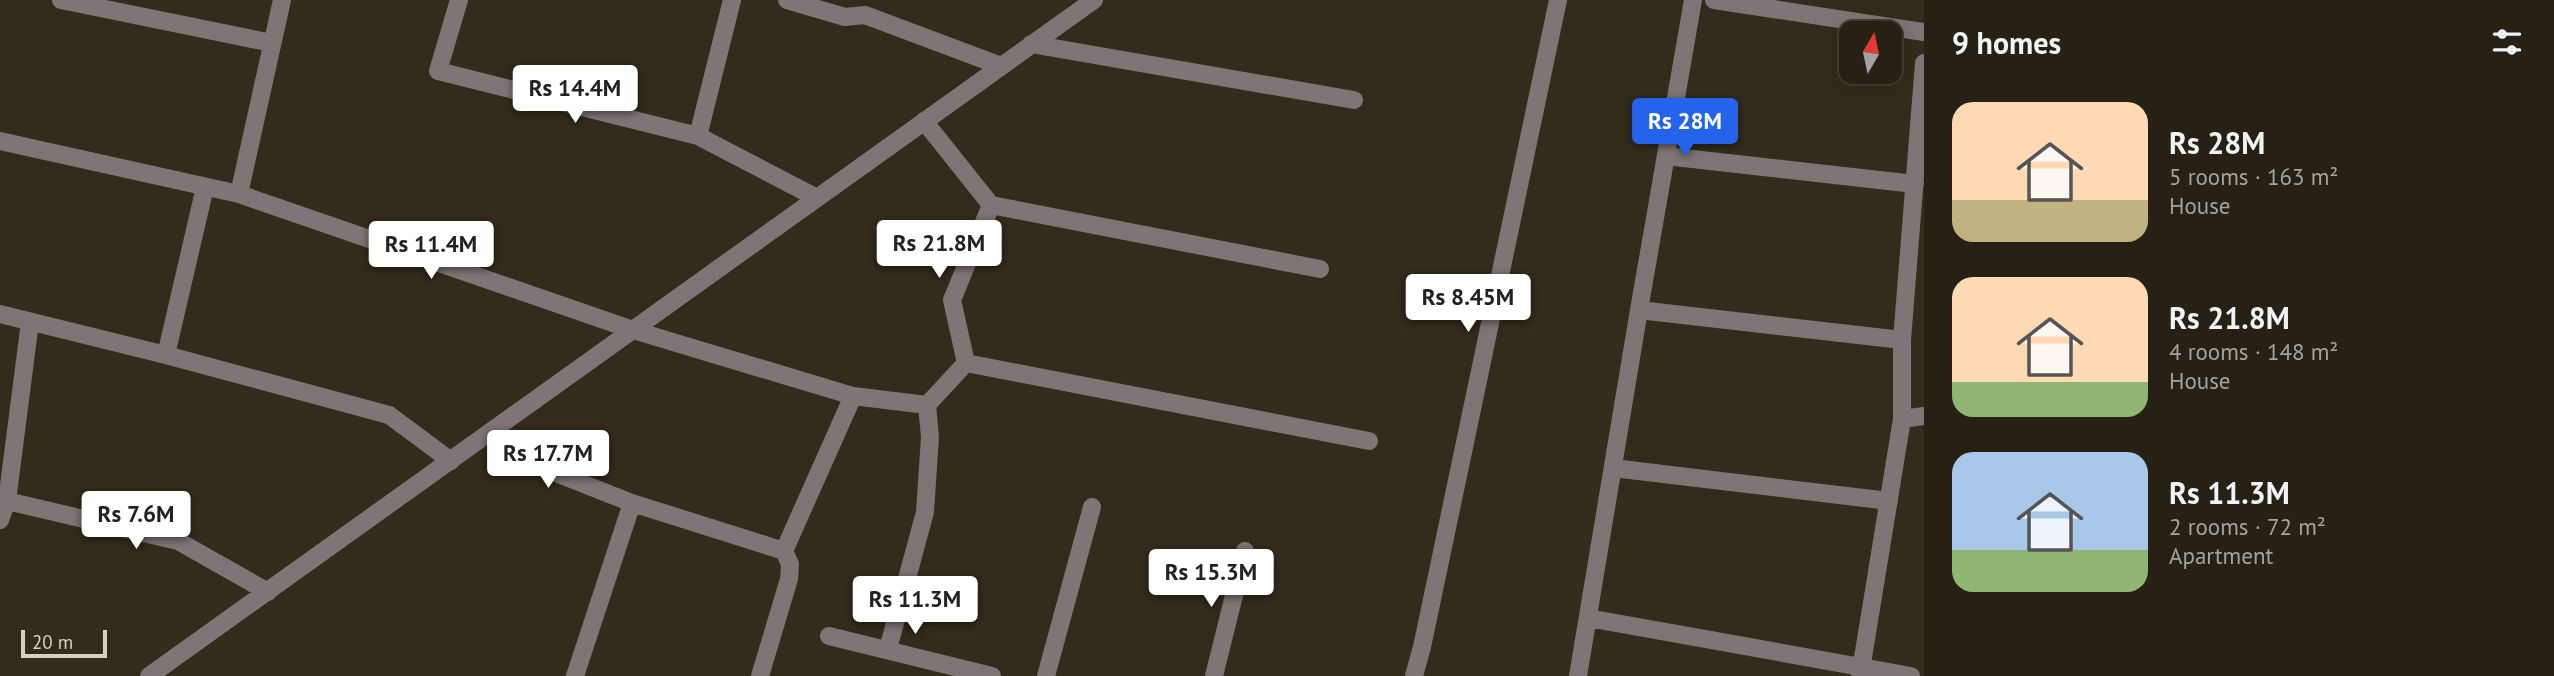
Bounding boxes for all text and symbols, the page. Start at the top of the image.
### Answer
north arrow [1839,21,1902,84]
map controls [1839,21,1902,84]
text: 9 homes [1952,23,2061,62]
icon: filters [2488,23,2526,61]
pin: Rs 14.4M [503,66,647,125]
text: Rs 14.4M [529,73,621,102]
pin: Rs 28M [1628,99,1742,158]
text: Rs 28M [1648,106,1722,135]
text: Rs 28M [2169,123,2265,162]
icon: home [2008,130,2092,214]
text: 5 rooms · 163 m² [2169,162,2338,191]
text: House [2169,191,2231,220]
pin: Rs 21.8M [867,220,1011,280]
pin: Rs 11.4M [359,222,503,281]
text: Rs 21.8M [893,228,985,257]
text: Rs 11.4M [385,229,477,258]
pin: Rs 8.45M [1396,274,1540,334]
text: Rs 8.45M [1422,282,1514,311]
text: Rs 21.8M [2169,298,2290,337]
icon: home [2008,305,2092,389]
text: 4 rooms · 148 m² [2169,337,2338,366]
text: House [2169,366,2231,395]
pin: Rs 17.7M [476,430,620,490]
text: Rs 17.7M [503,438,593,467]
text: Rs 11.3M [2169,473,2290,512]
icon: home [2008,480,2092,564]
pin: Rs 7.6M [71,491,201,551]
text: Rs 7.6M [98,499,174,528]
text: 2 rooms · 72 m² [2169,512,2326,541]
text: Apartment [2169,541,2273,570]
pin: Rs 15.3M [1139,550,1283,609]
text: Rs 15.3M [1165,557,1257,586]
pin: Rs 11.3M [843,576,987,636]
text: Rs 11.3M [869,584,961,613]
scale bar [21,627,107,659]
text: 20 m [32,630,73,654]

